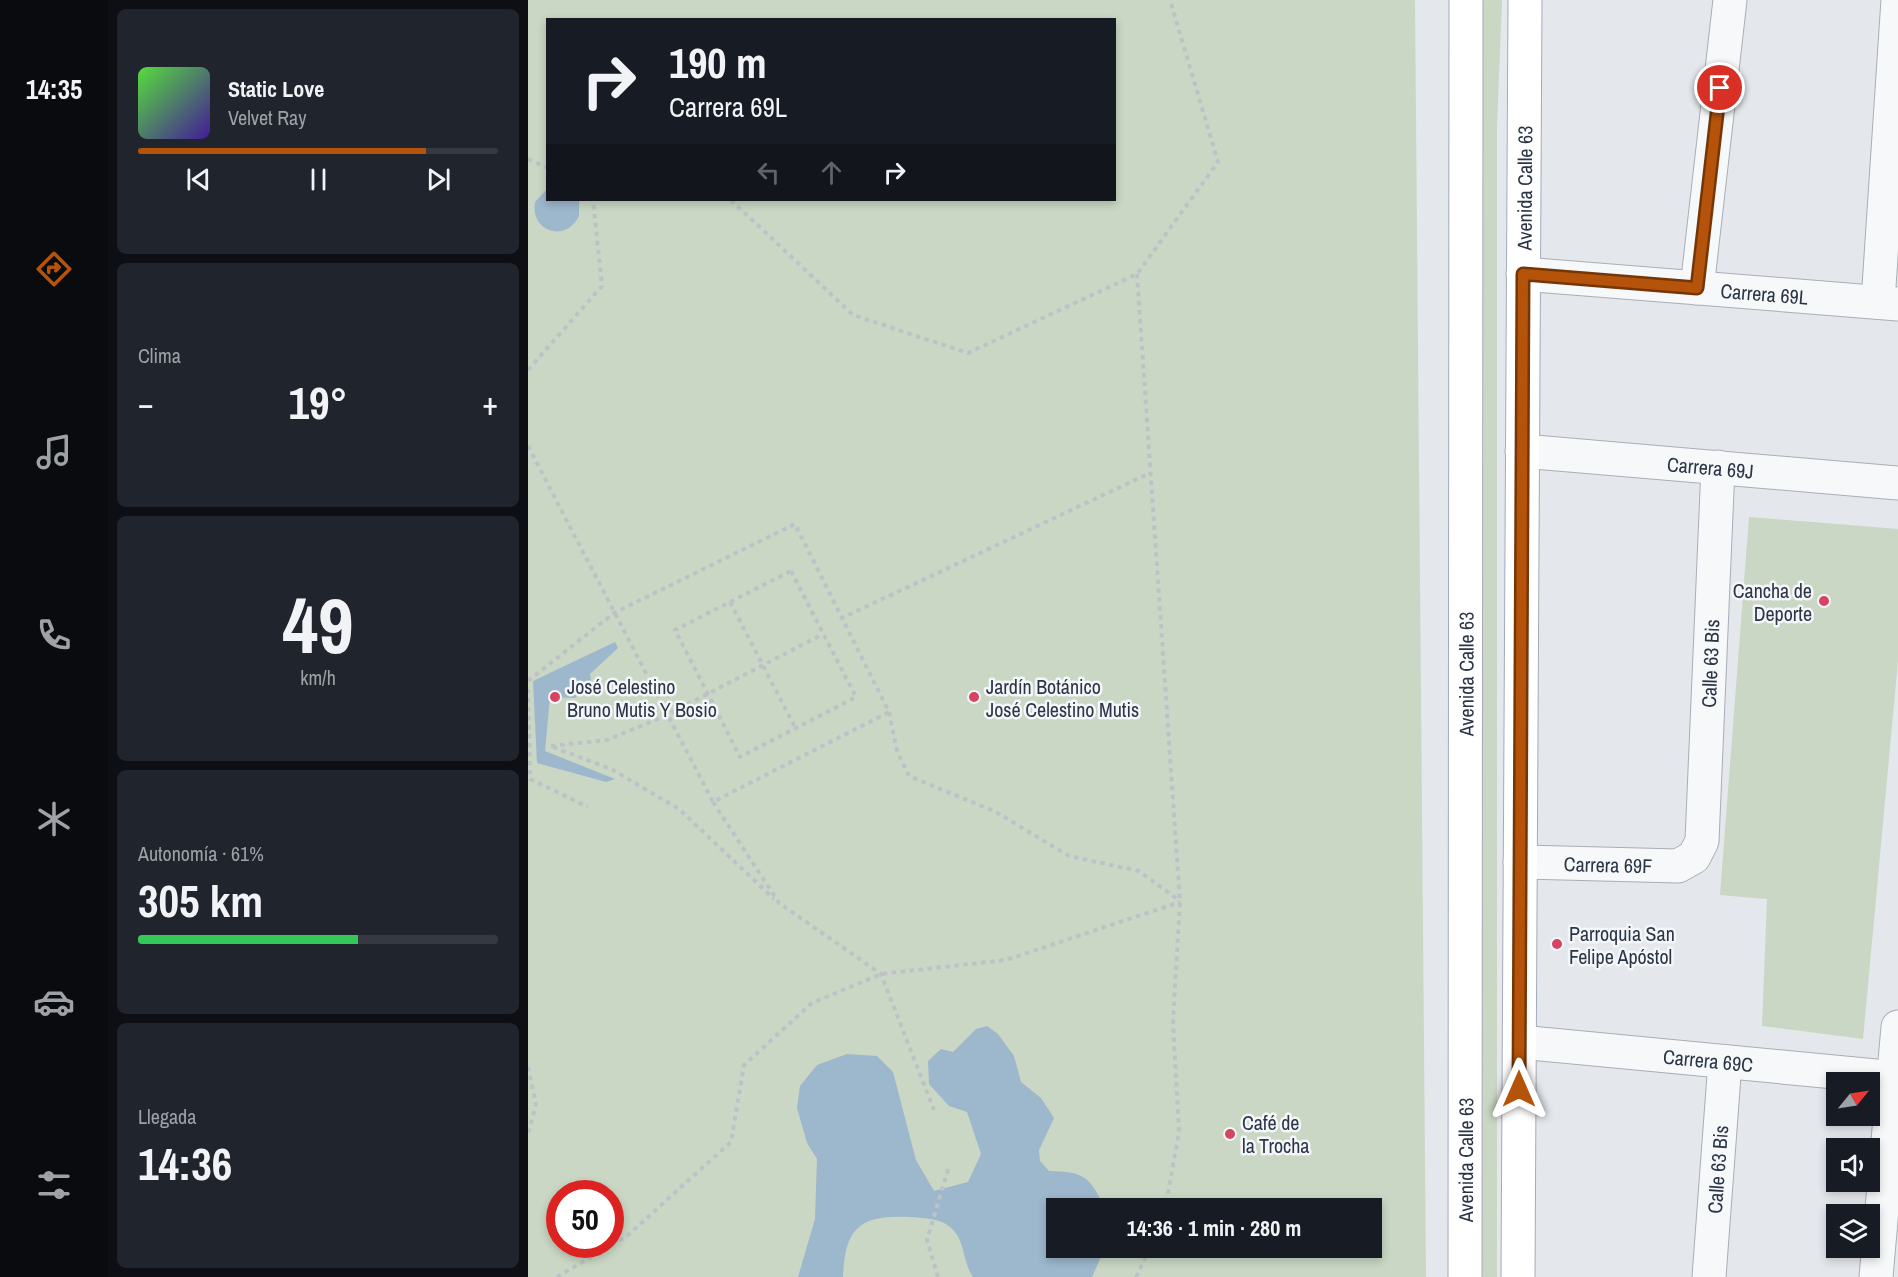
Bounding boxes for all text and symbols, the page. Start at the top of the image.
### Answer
text: 190 m [669,35,767,91]
icon: right [570,42,648,120]
pin [1694,62,1745,113]
text: 14:35 [26,71,82,107]
icon: arrive [1703,71,1736,104]
text: Static Love [228,74,324,104]
text: Carrera 69L [669,89,787,125]
text: Velvet Ray [228,104,306,131]
street label: Avenida Calle 63 [1510,126,1538,251]
icon: left [752,156,785,189]
icon: ahead [815,156,848,189]
icon: right [878,156,911,189]
icon: previous [182,163,215,196]
icon: pause [302,163,335,196]
icon: next [422,163,455,196]
icon: directions [33,248,75,290]
street label: Carrera 69L [1720,276,1809,310]
text: Clima [138,342,181,369]
text: 19° [288,372,348,433]
text: − [138,381,154,425]
text: + [482,381,498,425]
icon: music [33,431,75,473]
street label: Carrera 69J [1666,450,1755,484]
text: 49 [282,572,354,677]
place label: Cancha de Deporte [1733,577,1812,627]
marker: Cancha de Deporte [1817,594,1831,608]
street label: Avenida Calle 63 [1452,612,1479,737]
icon: phone [33,614,75,656]
street label: Calle 63 Bis [1694,619,1725,708]
text: km/h [300,664,336,691]
place label: José Celestino Bruno Mutis Y Bosio [567,673,717,723]
place label: Jardín Botánico José Celestino Mutis [986,673,1139,723]
marker: José Celestino Bruno Mutis Y Bosio [548,690,562,704]
marker: Jardín Botánico José Celestino Mutis [967,690,981,704]
icon: climate [33,798,75,840]
text: Autonomía · 61% [138,840,264,867]
street label: Carrera 69F [1563,850,1653,879]
text: 305 km [138,870,263,931]
place label: Parroquia San Felipe Apóstol [1569,920,1675,970]
marker: Parroquia San Felipe Apóstol [1550,937,1564,951]
icon: car [33,981,75,1023]
street label: Carrera 69C [1662,1042,1755,1078]
position arrow [1487,1057,1551,1121]
north arrow [1826,1072,1880,1126]
map controls [1826,1072,1880,1258]
street label: Avenida Calle 63 [1452,1098,1479,1223]
text: Llegada [138,1103,196,1130]
place label: Café de la Trocha [1242,1109,1309,1159]
street label: Calle 63 Bis [1700,1124,1734,1214]
marker: Café de la Trocha [1223,1127,1237,1141]
text: 14:36 [138,1133,232,1194]
button: sound [1826,1138,1880,1192]
icon: filters [33,1164,75,1206]
speed limit sign: 50 [546,1180,624,1258]
button: layers [1826,1204,1880,1258]
text: 14:36 · 1 min · 280 m [1127,1213,1301,1243]

